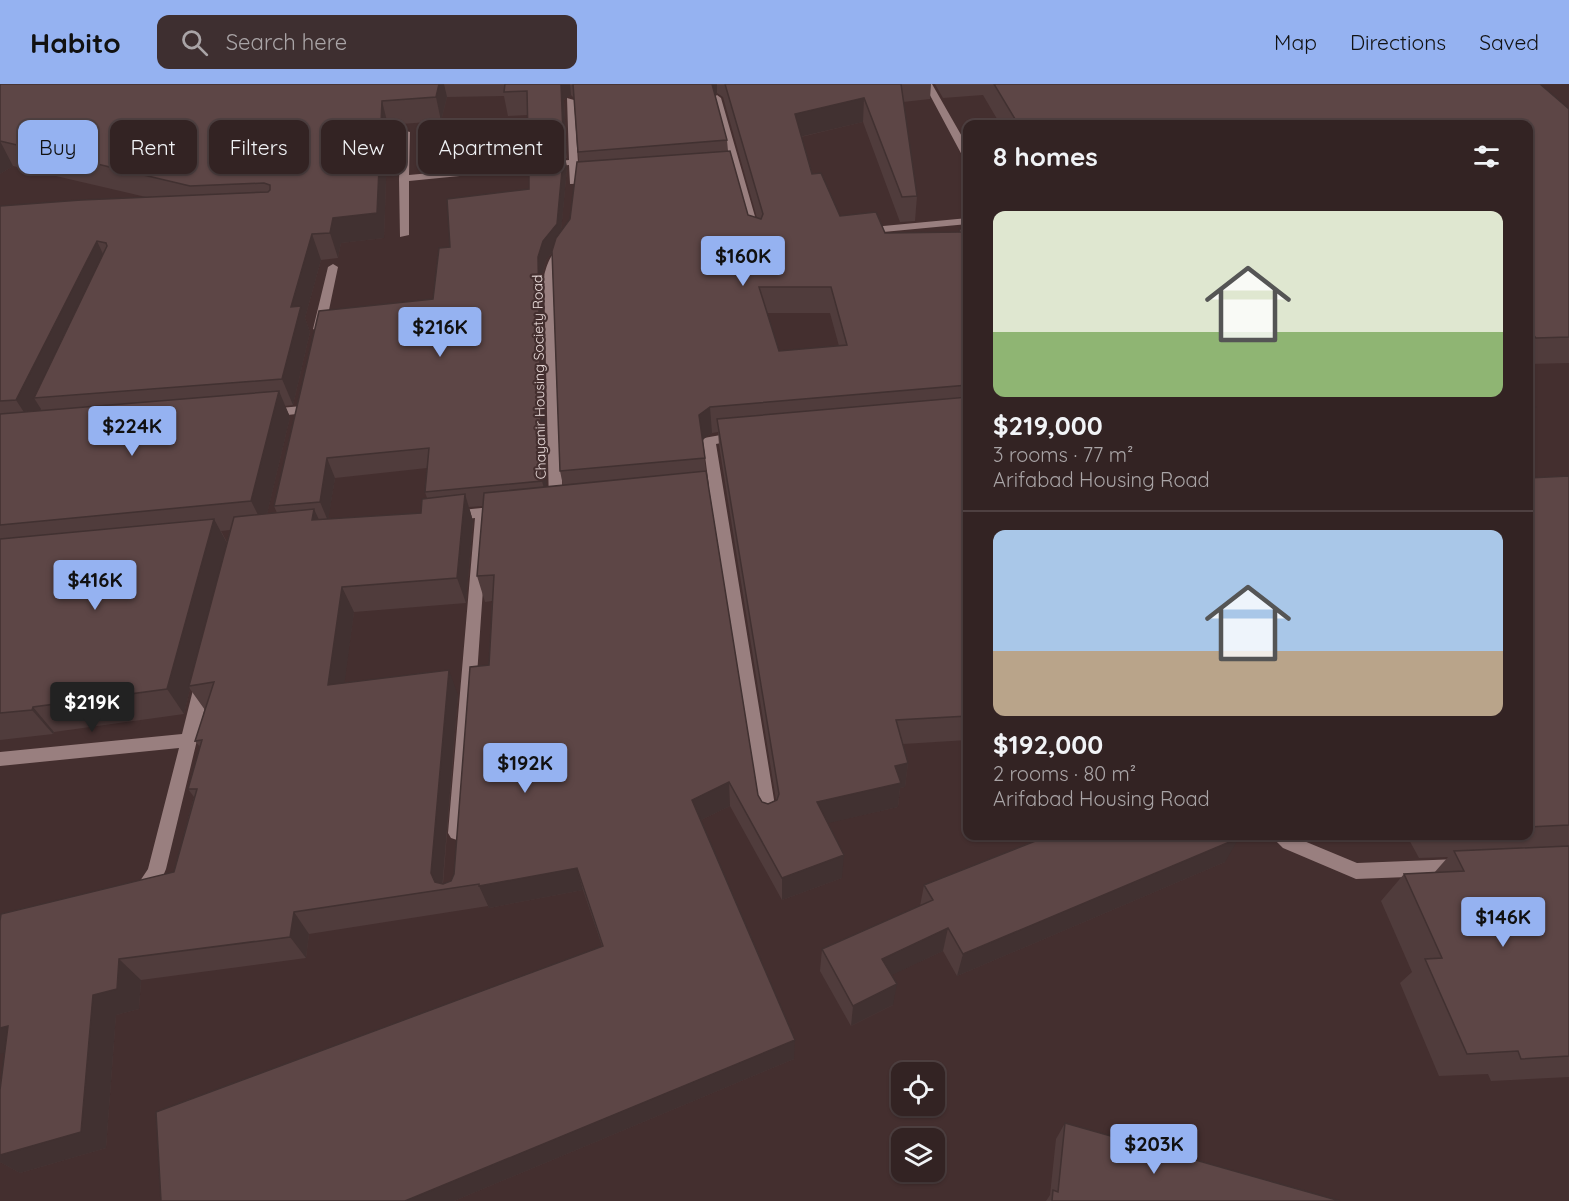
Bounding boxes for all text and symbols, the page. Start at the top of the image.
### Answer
search box [157,15,577,69]
text: Habito [30,25,121,60]
icon: search [178,26,211,59]
text: Search here [226,28,347,56]
text: Map [1274,29,1317,55]
text: Directions [1350,29,1446,55]
text: Saved [1479,29,1539,55]
chip: Buy [18,120,98,174]
chip: Rent [110,120,197,174]
chip: Filters [209,120,309,174]
chip: New [321,120,406,174]
chip: Apartment [418,120,564,174]
text: 8 homes [993,140,1098,173]
icon: filters [1470,140,1503,173]
pin: $160K [701,236,785,287]
text: $160K [715,243,771,268]
icon: home [1194,250,1302,358]
street label: Chayanir Housing Society Road [528,274,550,480]
pin: $216K [398,307,482,358]
text: $216K [412,314,468,339]
pin: $224K [90,406,174,457]
text: $219,000 [993,409,1103,442]
text: $224K [102,413,162,438]
text: 3 rooms · 77 m² [993,442,1133,467]
text: Arifabad Housing Road [993,467,1210,492]
pin: $416K [53,560,137,611]
text: $416K [67,567,123,592]
icon: home [1194,569,1302,677]
pin: $219K [50,682,134,733]
text: $219K [64,689,120,714]
text: $192,000 [993,728,1103,761]
pin: $192K [483,743,567,794]
text: $192K [497,750,553,775]
text: 2 rooms · 80 m² [993,761,1136,786]
text: Arifabad Housing Road [993,786,1210,811]
pin: $146K [1461,897,1545,948]
text: $146K [1475,904,1531,929]
map controls [891,1062,945,1182]
button: locate [891,1062,945,1116]
pin: $203K [1112,1124,1196,1175]
button: layers [891,1128,945,1182]
text: $203K [1124,1131,1184,1156]

